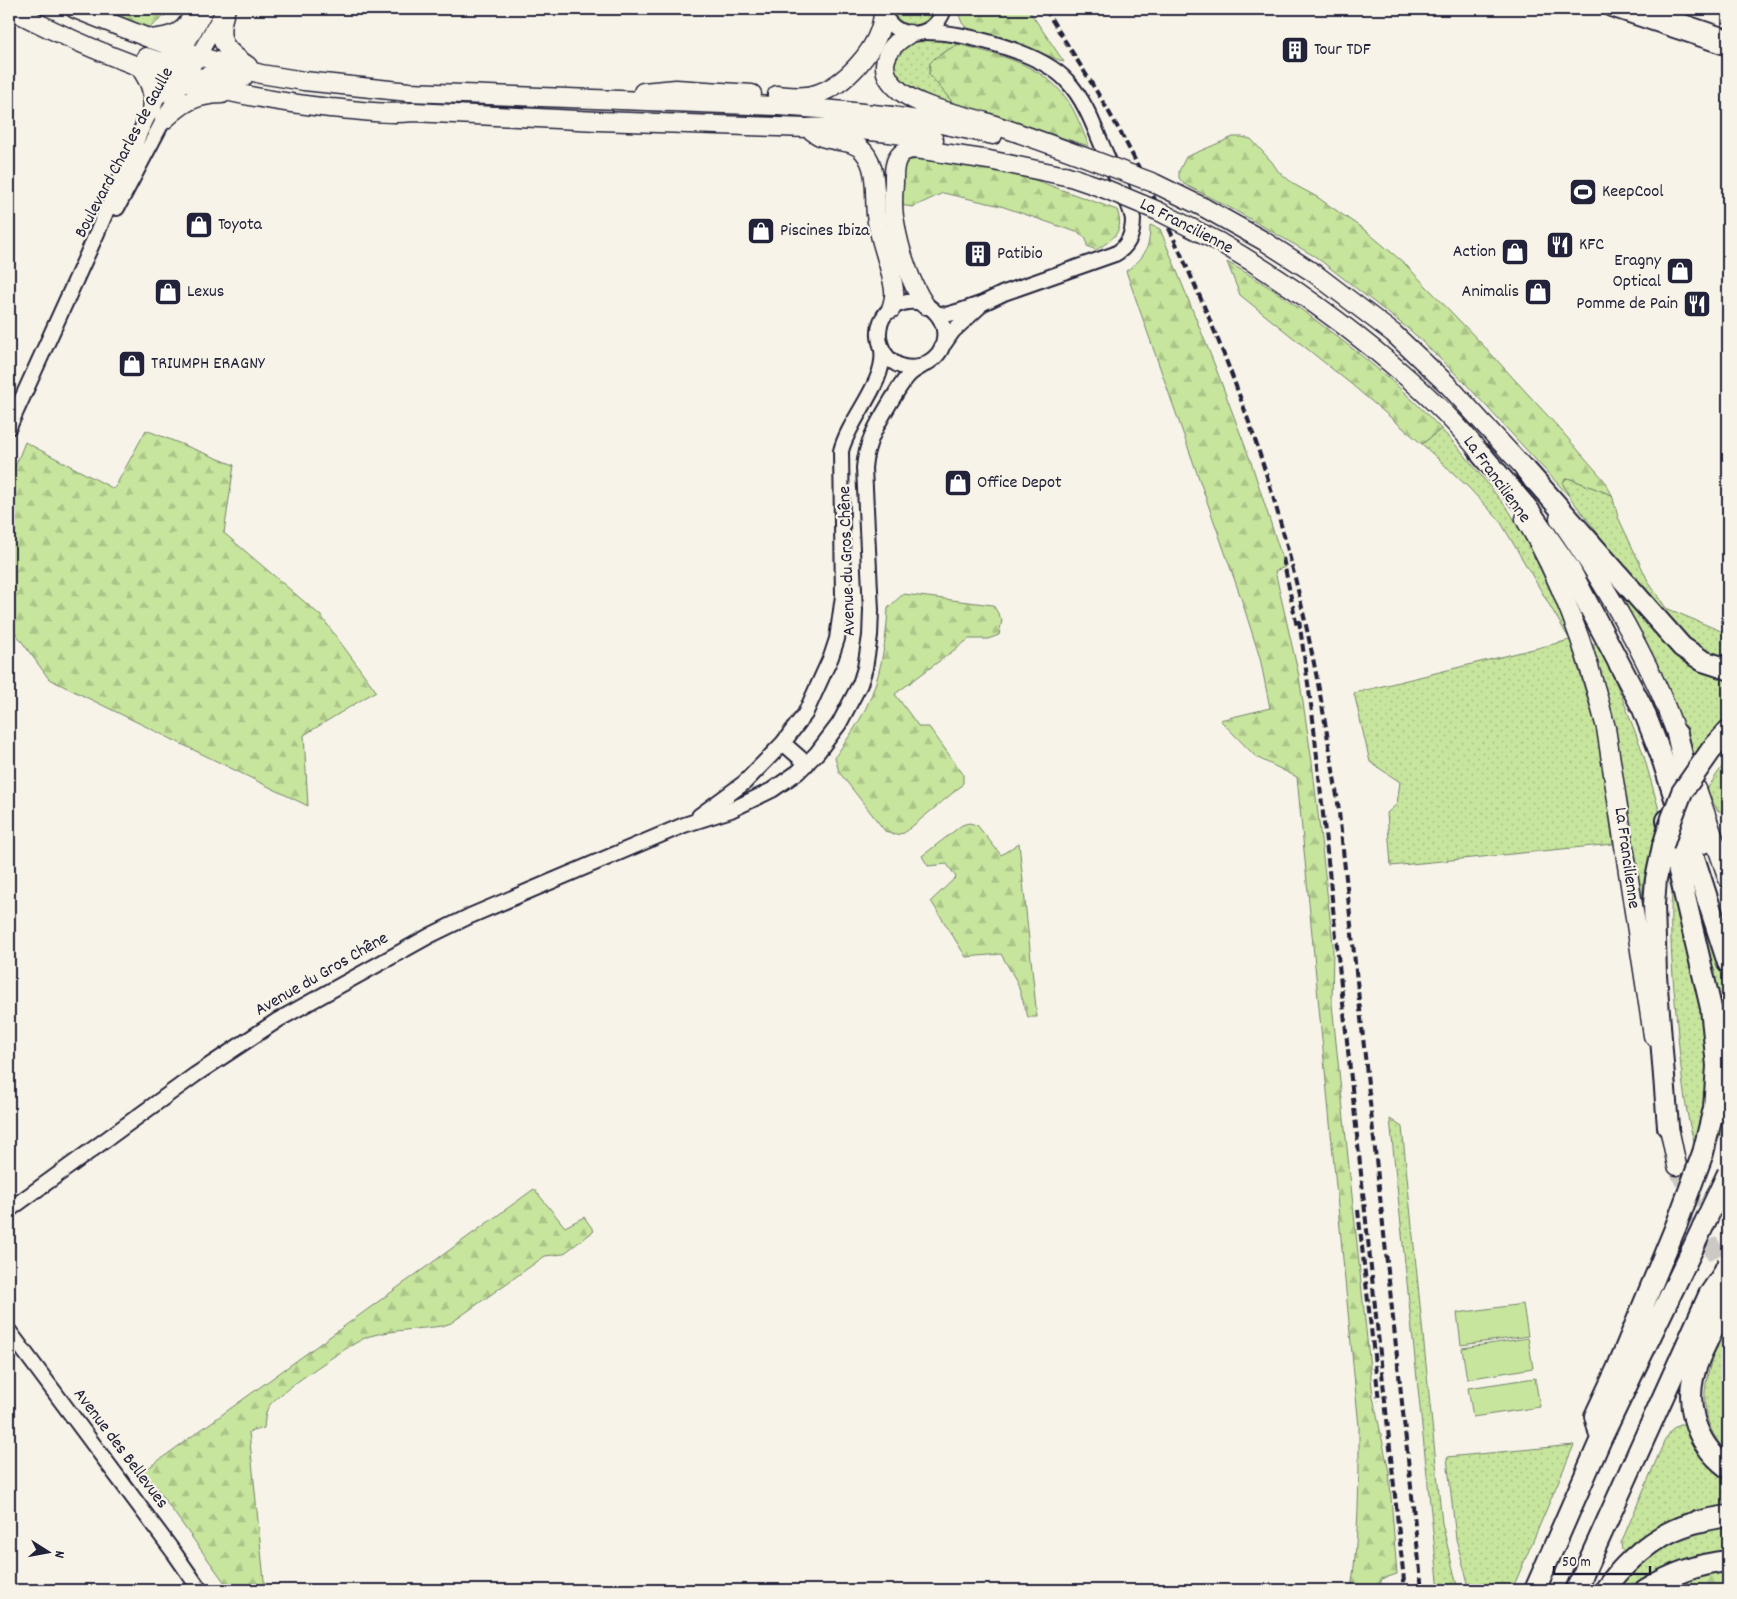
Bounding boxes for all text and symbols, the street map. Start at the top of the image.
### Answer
building icon: Tour TDF [1280,35,1310,65]
place label: Tour TDF [1314,38,1371,63]
street label: Boulevard Charles de Gaulle [69,63,181,243]
sports icon: KeepCool [1568,177,1598,207]
place label: KeepCool [1602,180,1664,205]
street label: La Francilienne [1135,193,1237,261]
shop icon: Toyota [184,210,214,240]
place label: Toyota [218,213,263,238]
shop icon: Piscines Ibiza [746,216,776,246]
place label: Piscines Ibiza [780,219,870,244]
restaurant icon: KFC [1545,230,1575,260]
place label: KFC [1579,233,1604,258]
shop icon: Action [1500,237,1530,267]
building icon: Patibio [963,239,993,269]
place label: Action [1453,240,1496,265]
place label: Patibio [997,242,1043,267]
place label: Eragny Optical [1612,249,1662,295]
shop icon: Eragny Optical [1665,256,1695,286]
shop icon: Lexus [153,277,183,307]
shop icon: Animalis [1523,277,1553,307]
place label: Lexus [187,280,224,305]
place label: Animalis [1462,280,1519,305]
restaurant icon: Pomme de Pain [1682,289,1712,319]
place label: Pomme de Pain [1576,292,1678,317]
shop icon: TRIUMPH ERAGNY [117,349,147,379]
place label: TRIUMPH ERAGNY [151,352,266,377]
street label: La Francilienne [1456,431,1536,529]
shop icon: Office Depot [943,468,973,498]
place label: Office Depot [977,471,1062,496]
street label: Avenue du Gros Chêne [833,485,863,637]
street label: La Francilienne [1607,806,1645,910]
street label: Avenue du Gros Chêne [251,927,393,1023]
street label: Avenue des Bellevues [66,1384,174,1514]
north arrow [22,1526,72,1576]
scale bar [1554,1544,1651,1576]
text: N [48,1549,69,1559]
text: 50 m [1562,1552,1591,1574]

